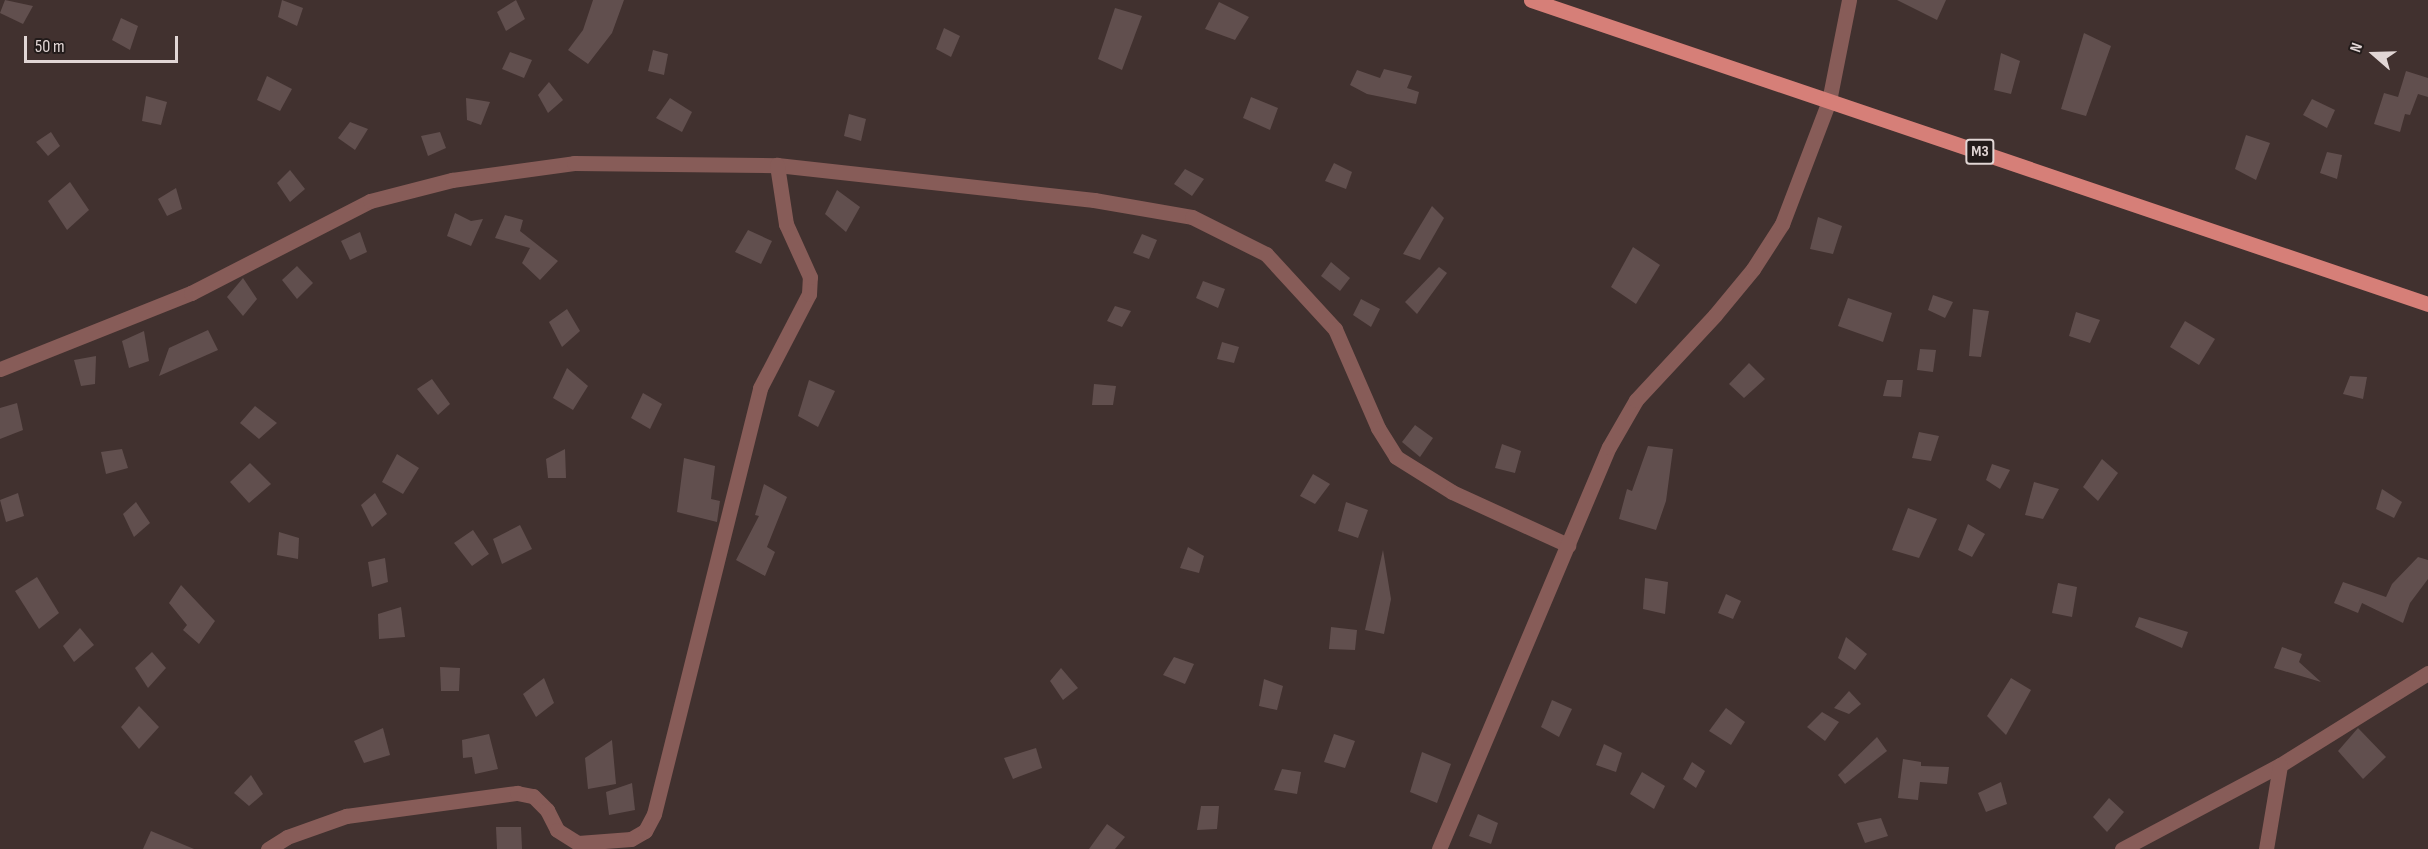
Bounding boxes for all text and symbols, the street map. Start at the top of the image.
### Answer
scale bar [27,24,182,62]
north arrow [2344,24,2404,84]
text: 50 m [35,36,65,57]
text: N [2346,40,2367,55]
road number: M3 [1965,139,1995,165]

